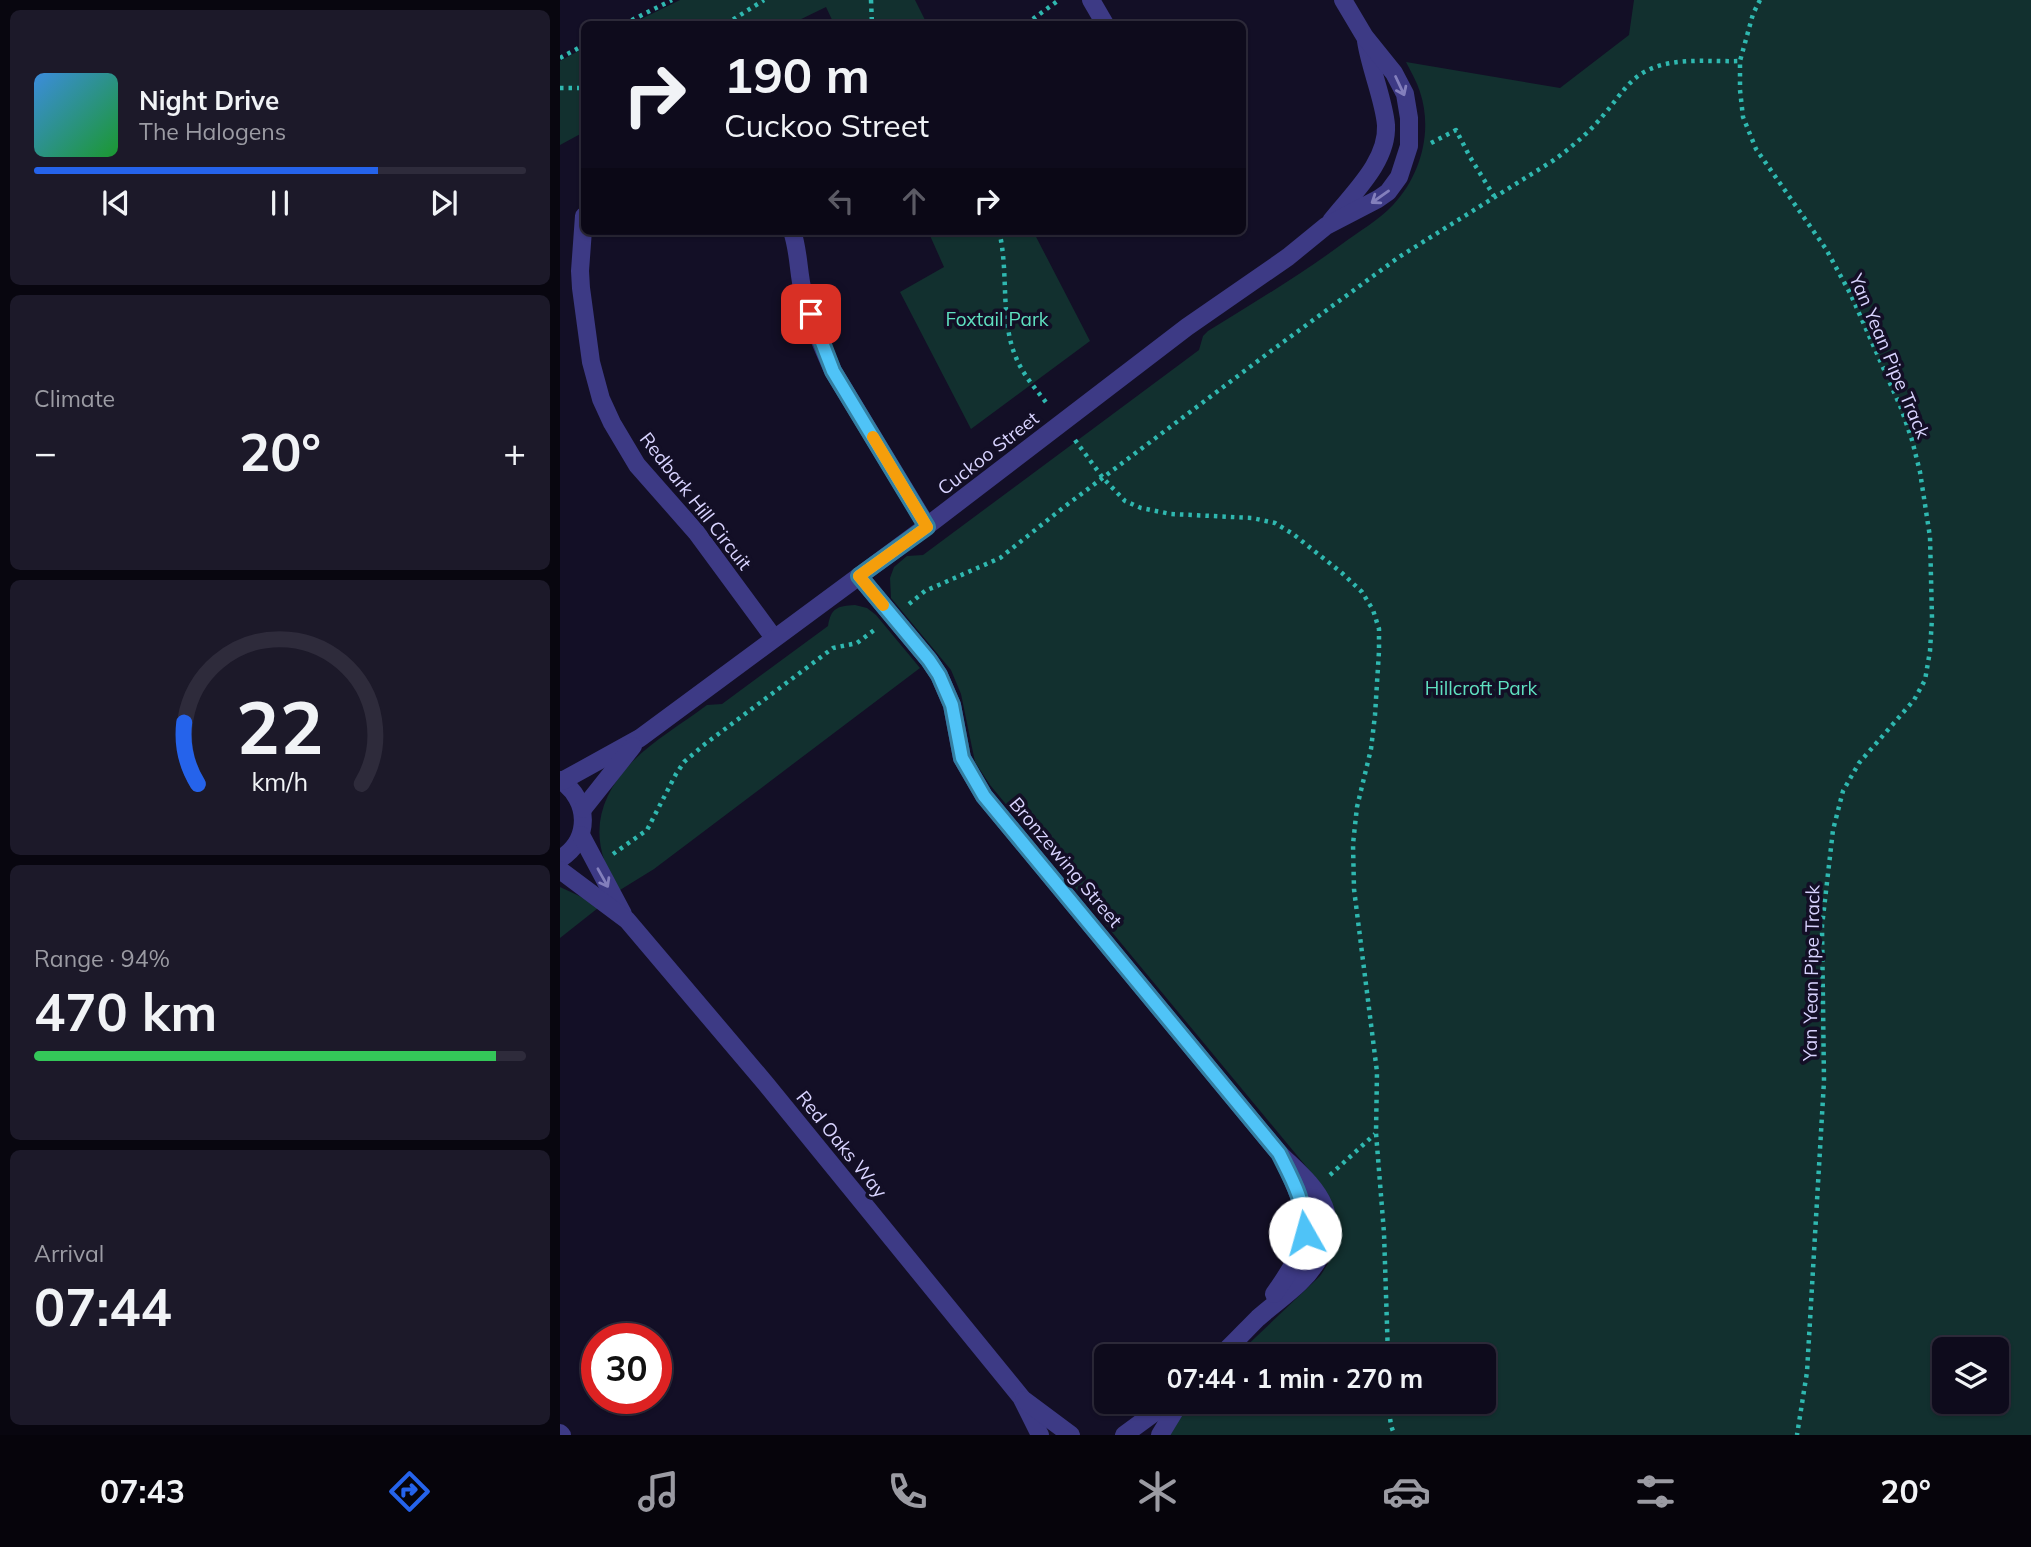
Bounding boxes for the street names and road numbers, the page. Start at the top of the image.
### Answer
street label: Yan Yean Pipe Track [1844,269,1936,442]
street label: Cuckoo Street [933,406,1044,500]
street label: Redbark Hill Circuit [635,427,757,575]
street label: Bronzewing Street [1005,792,1128,932]
street label: Yan Yean Pipe Track [1797,884,1825,1062]
street label: Red Oaks Way [791,1085,893,1203]

